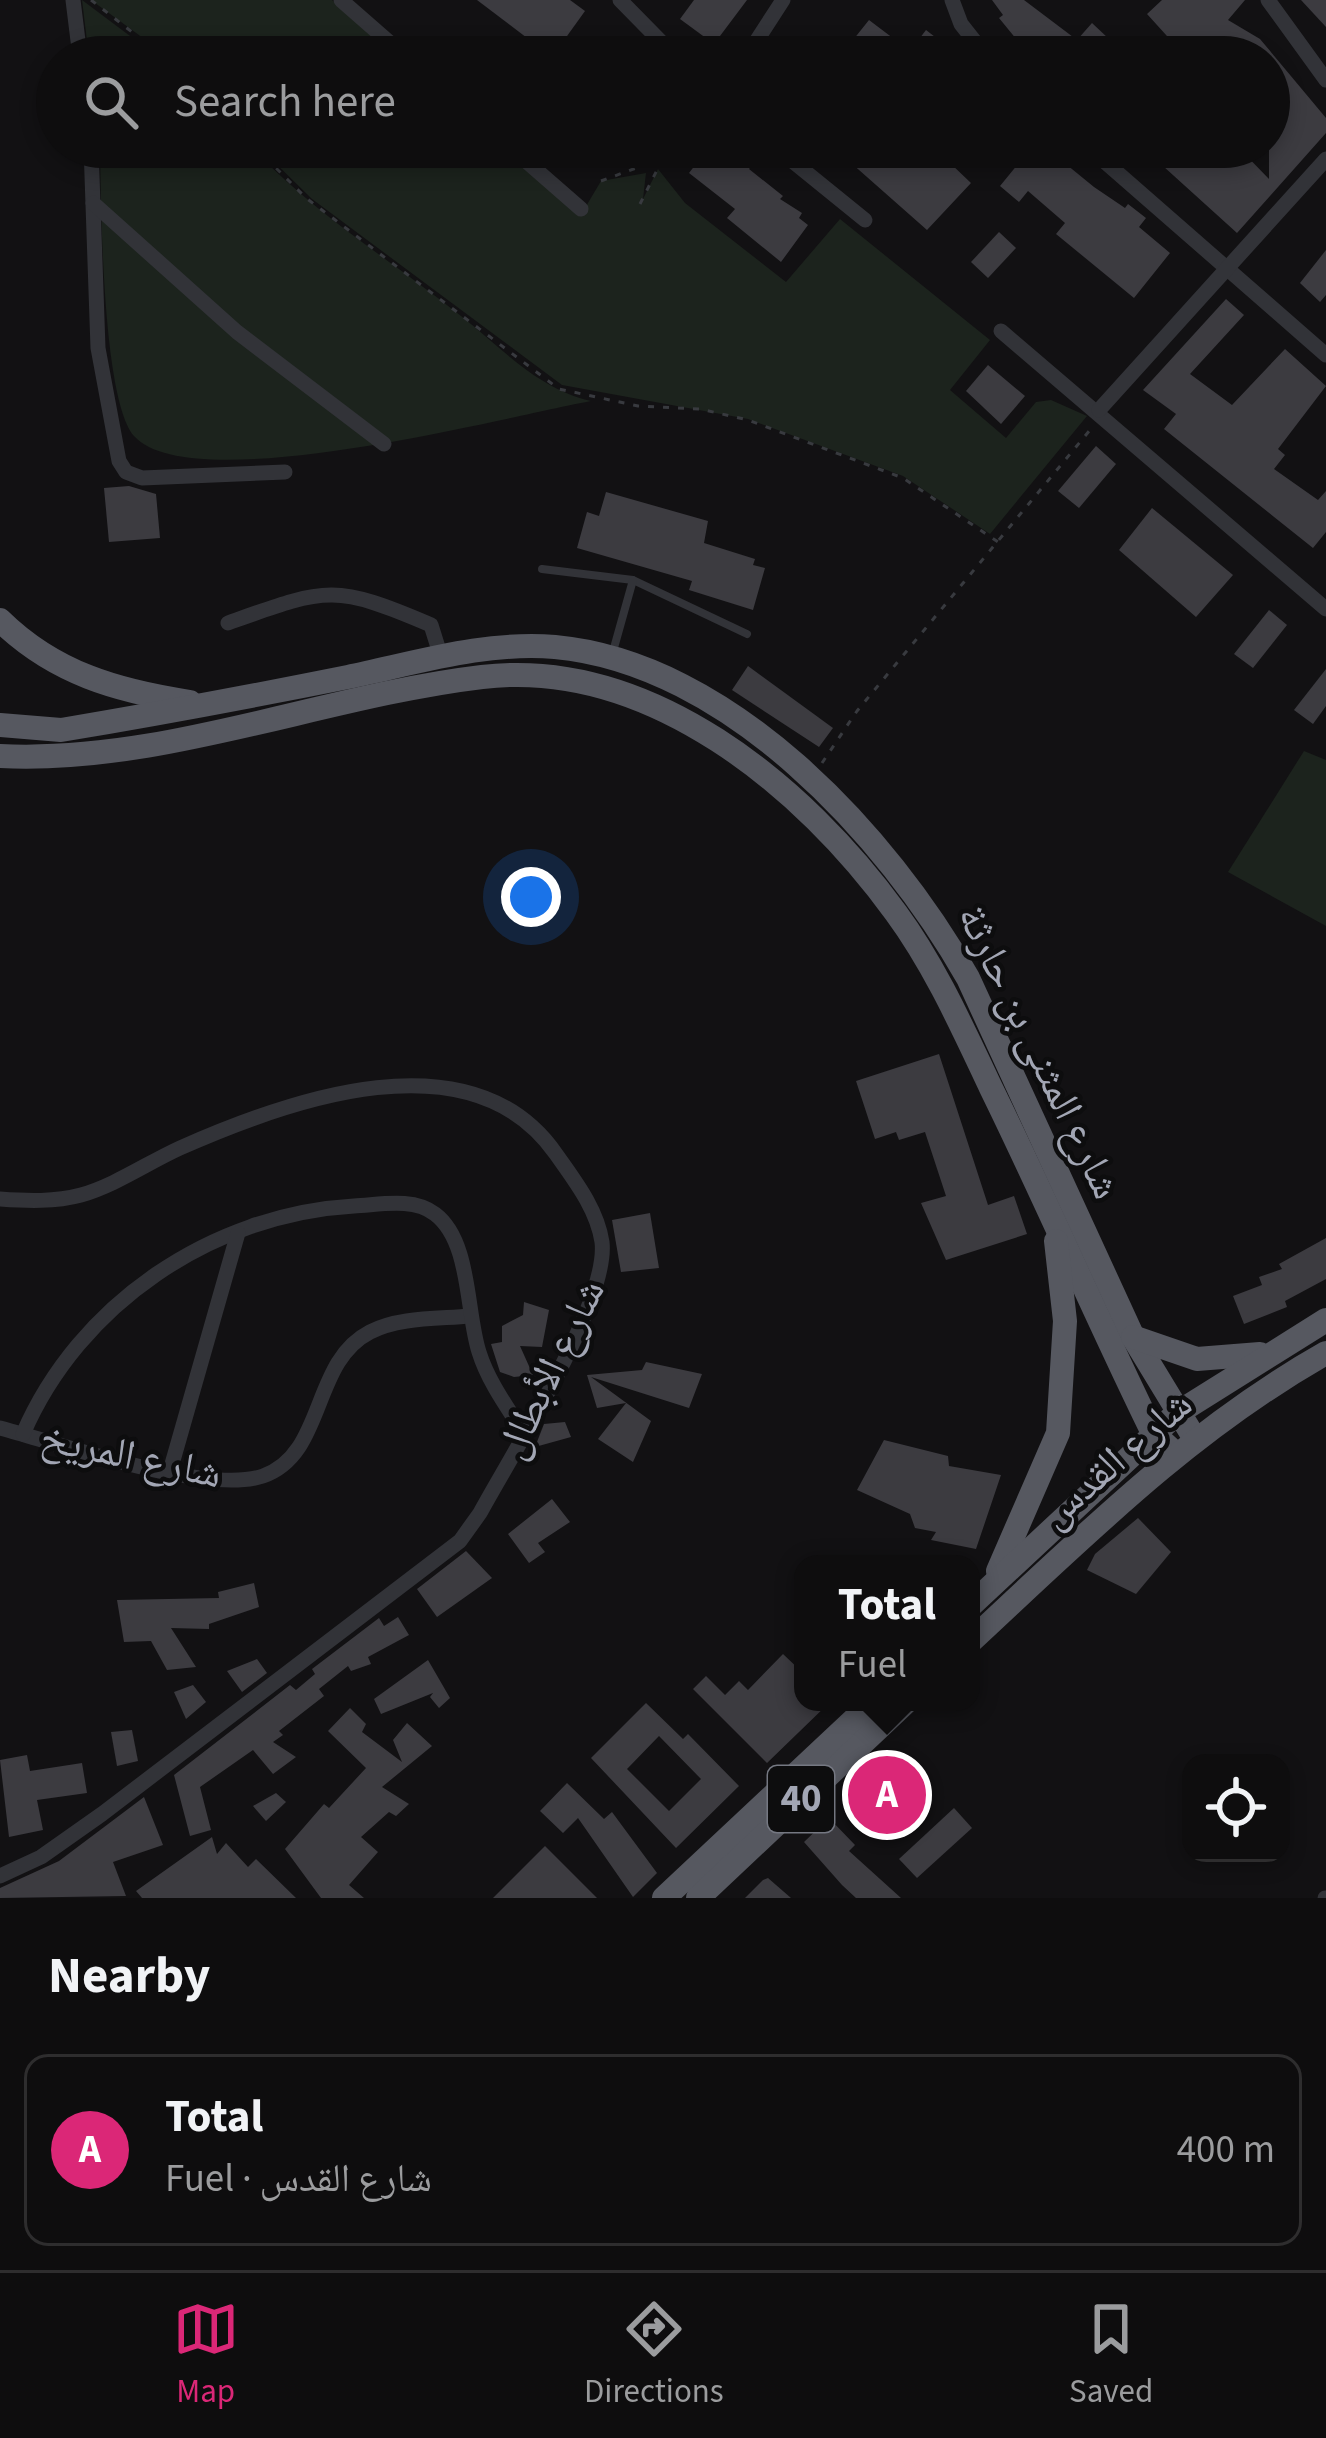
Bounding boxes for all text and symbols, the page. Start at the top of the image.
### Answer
search box [36,36,1290,168]
icon: search [78,69,144,135]
text: Search here [174,70,396,134]
your location [501,867,561,927]
street label: شارع المثنى بن حارثة [942,895,1136,1209]
street label: شارع الأبطال [482,1269,620,1469]
street label: شارع القدس [1026,1375,1206,1543]
street label: شارع المريخ [35,1408,227,1504]
popup [794,1555,980,1711]
text: Total [838,1573,936,1637]
text: Fuel [838,1637,907,1693]
pin: A [848,1750,926,1840]
map controls [1182,1754,1290,1862]
button: locate [1182,1754,1290,1862]
road number: 40 [768,1766,834,1832]
text: Nearby [48,1940,210,2012]
text: Total [165,2085,263,2149]
text: A [79,2122,101,2178]
text: 400 m [1177,2122,1275,2178]
text: Fuel · شارع القدس [165,2151,432,2207]
tab: Map [173,2296,239,2415]
tab: Directions [584,2296,724,2415]
tab: Saved [1069,2296,1153,2415]

